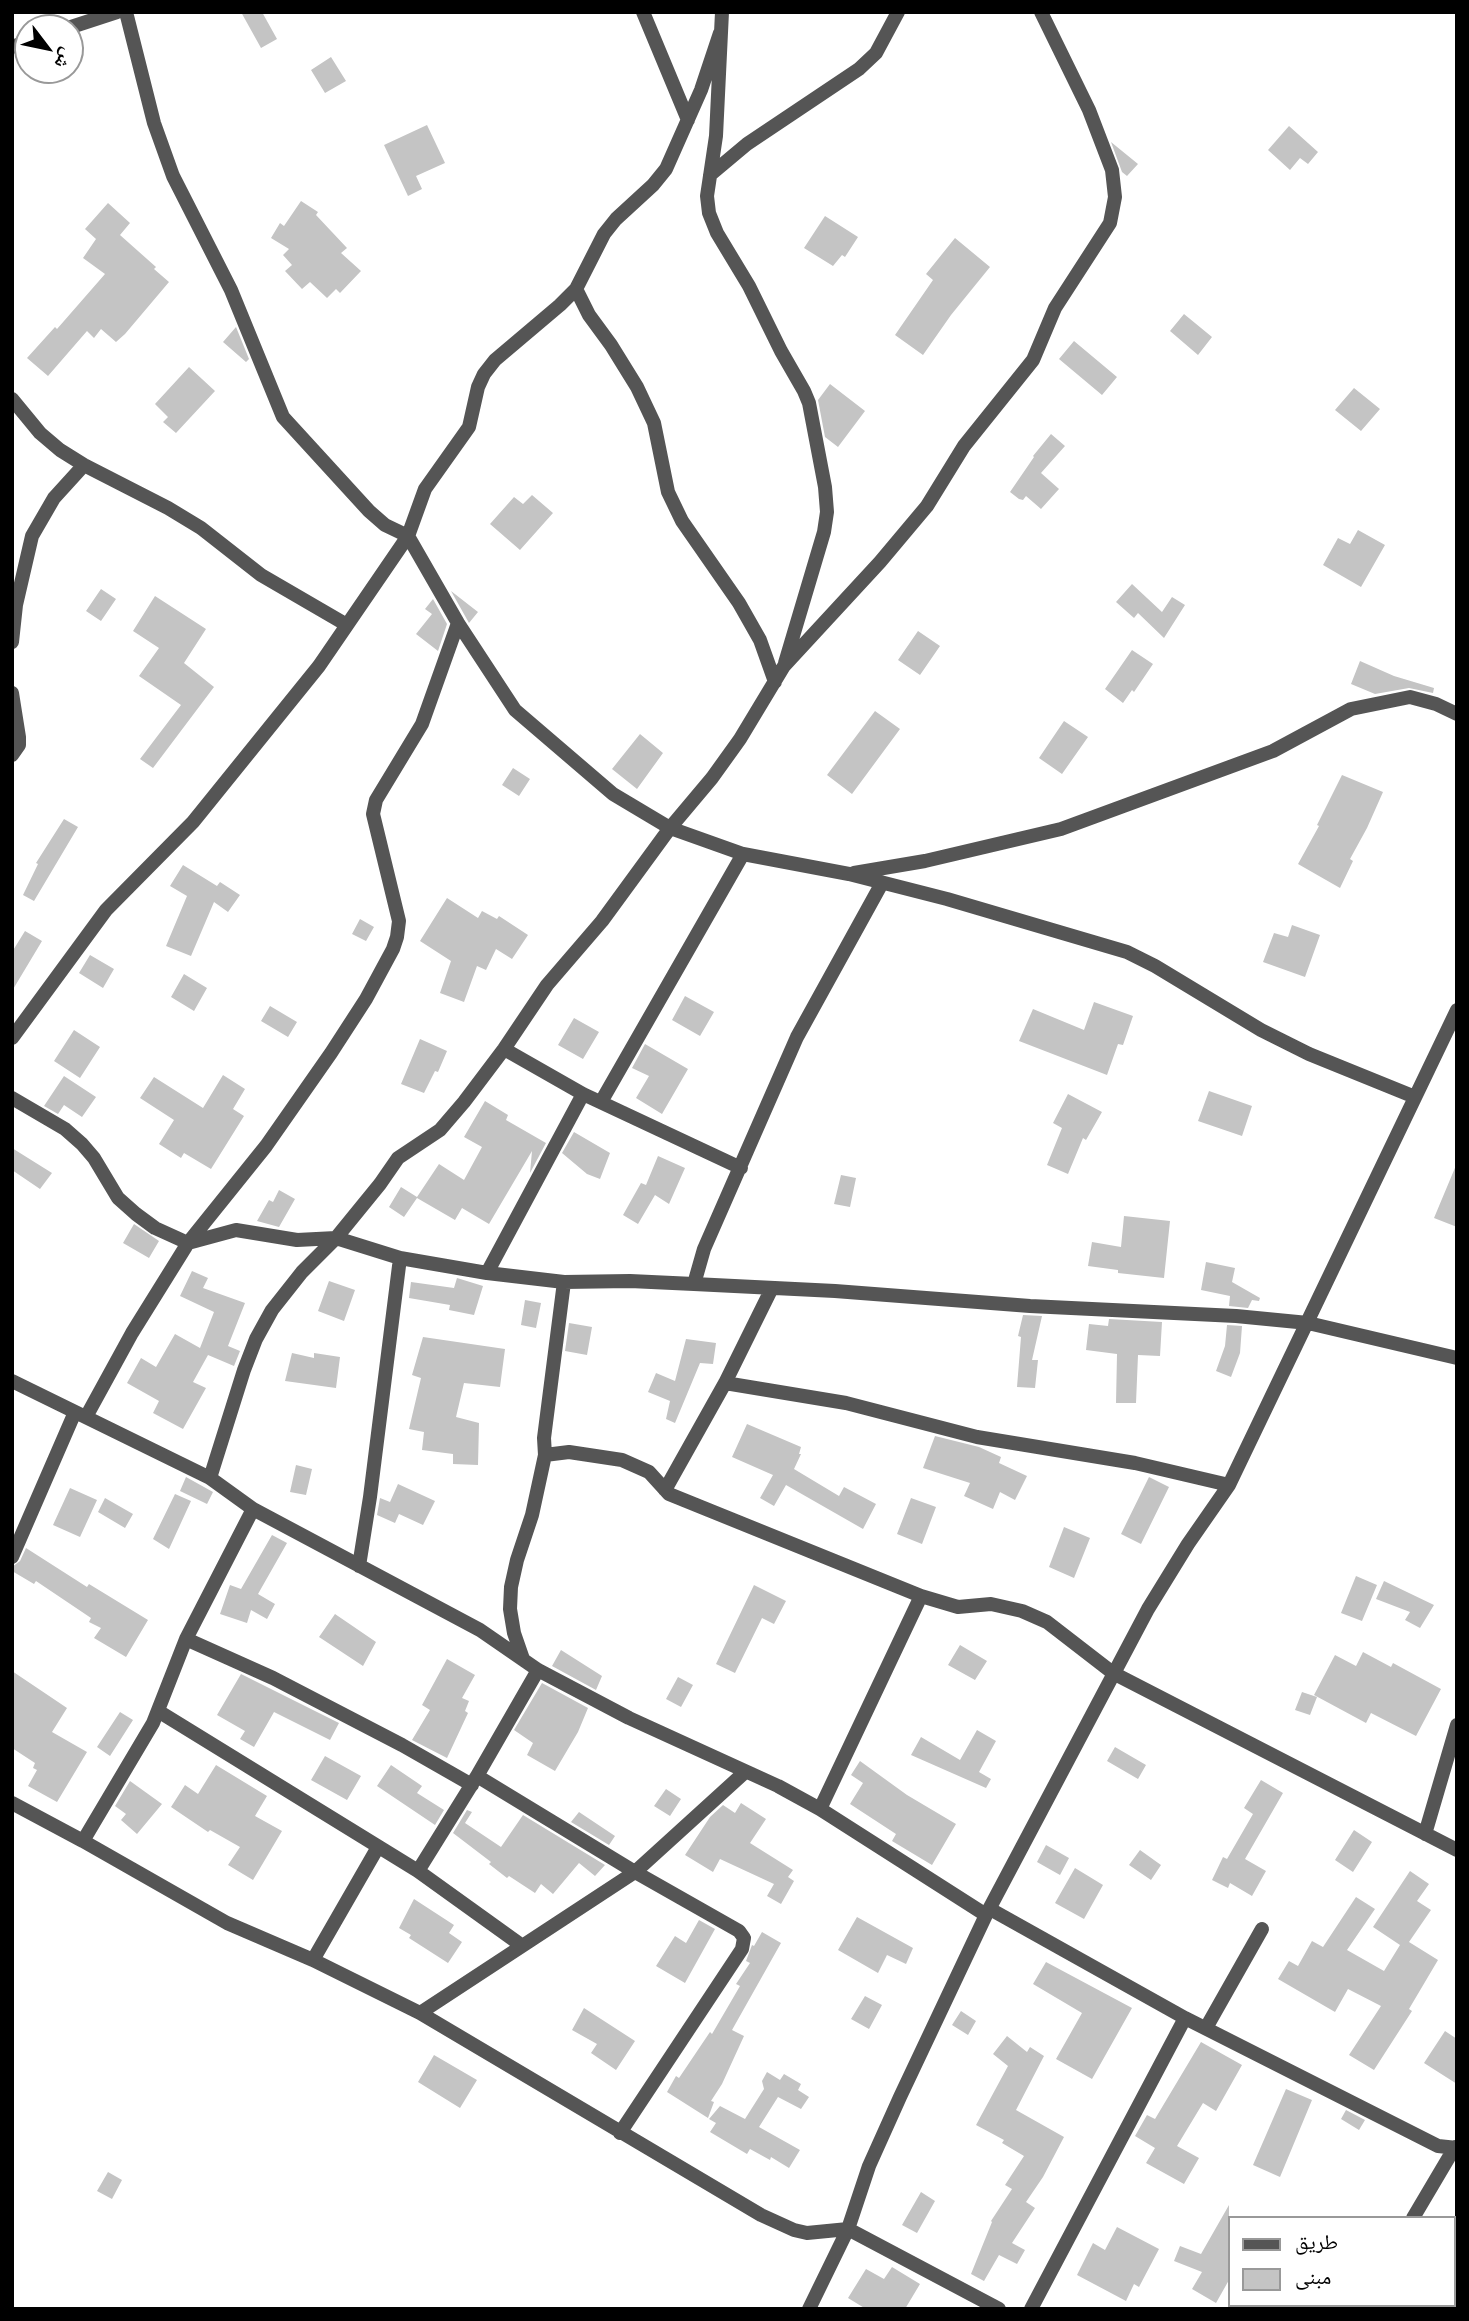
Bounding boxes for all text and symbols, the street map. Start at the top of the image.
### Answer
north arrow [14,14,84,84]
text: ش [49,44,81,75]
legend [1228,2216,1455,2307]
text: طريق [1295,2227,1338,2255]
text: مبنى [1295,2262,1331,2290]

